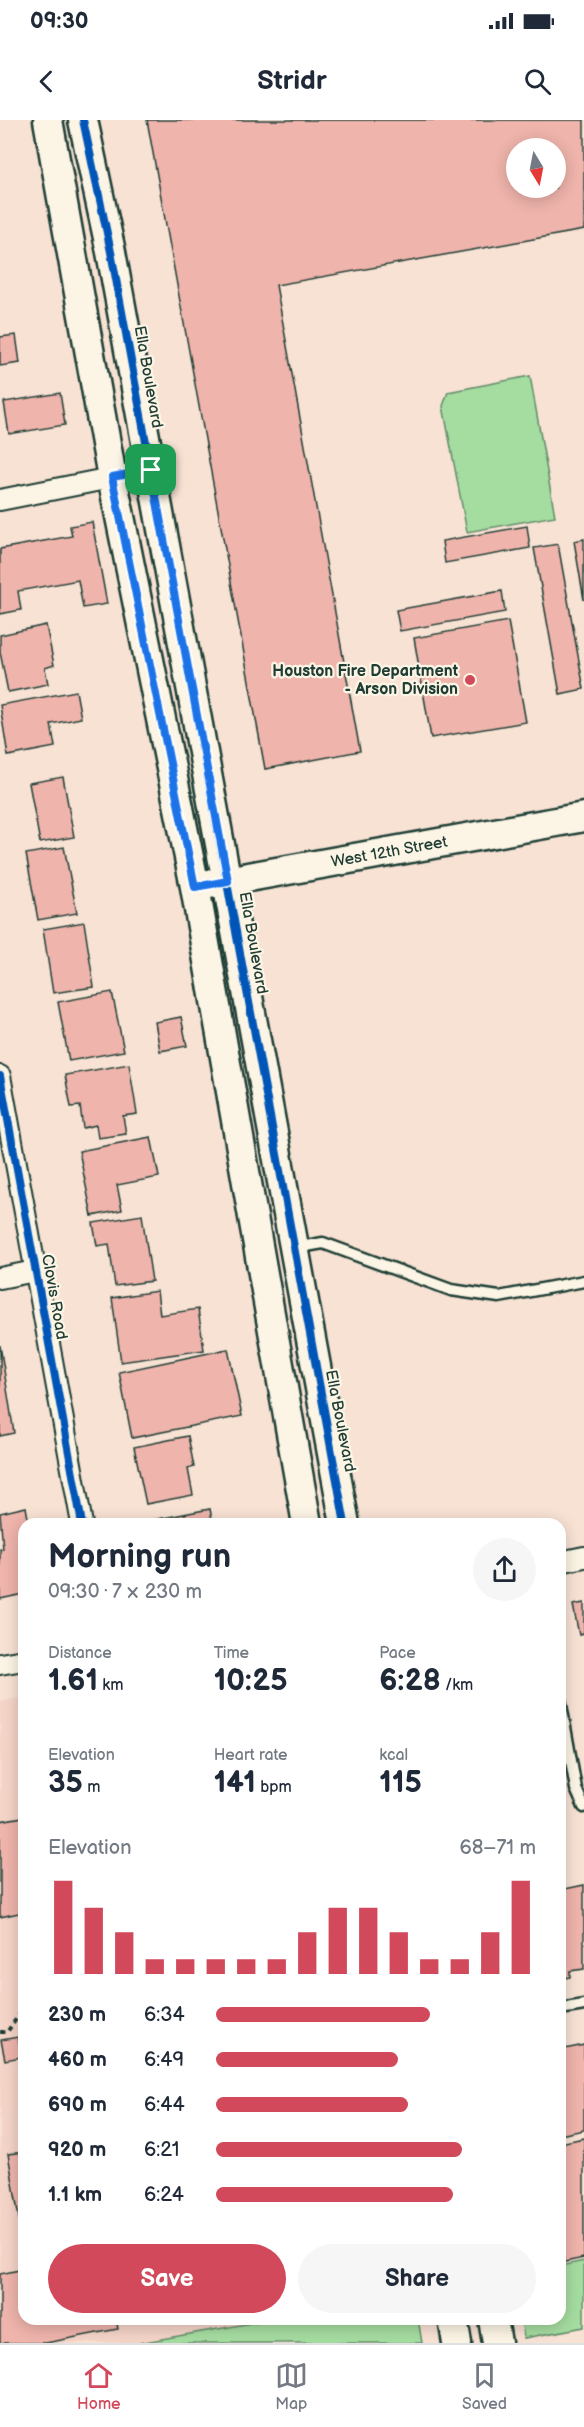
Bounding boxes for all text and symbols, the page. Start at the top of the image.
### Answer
text: 09:30 [30,8,88,35]
icon: back [30,65,63,98]
text: Stridr [257,65,327,97]
icon: search [521,65,554,98]
north arrow [506,138,566,198]
map controls [506,138,566,198]
street label: Ella Boulevard [130,324,166,430]
pin [125,444,176,495]
icon: arrive [134,453,167,486]
place label: Houston Fire Department - Arson Division [272,662,459,699]
marker: Houston Fire Department - Arson Division [463,673,477,687]
street label: West 12th Street [329,832,449,872]
street label: Ella Boulevard [235,890,271,996]
street label: Clovis Road [37,1253,71,1341]
street label: Ella Boulevard [321,1368,359,1474]
text: Morning run [48,1537,231,1577]
button: share [473,1538,536,1601]
text: 09:30 · 7 × 230 m [48,1580,202,1604]
text: Distance [48,1644,112,1663]
text: Time [214,1644,249,1663]
text: Pace [379,1644,416,1663]
text: 1.61 [48,1663,98,1699]
text: 10:25 [214,1663,287,1699]
text: 6:28 [379,1663,441,1699]
text: km [98,1676,123,1695]
text: /km [441,1676,473,1695]
text: Elevation [48,1746,115,1765]
text: Heart rate [214,1746,288,1765]
text: kcal [379,1746,408,1765]
text: 35 [48,1765,83,1801]
text: 141 [214,1765,256,1801]
text: 115 [379,1765,422,1801]
text: m [83,1778,100,1797]
text: bpm [256,1778,292,1797]
text: Elevation [48,1836,131,1860]
text: 68–71 m [459,1836,536,1860]
text: 230 m [48,2003,106,2027]
text: 6:34 [144,2003,185,2027]
text: 460 m [48,2048,107,2072]
text: 6:49 [144,2048,184,2072]
text: 690 m [48,2093,107,2117]
text: 6:44 [144,2093,185,2117]
text: 920 m [48,2138,106,2162]
text: 6:21 [144,2138,180,2162]
text: 1.1 km [48,2183,102,2207]
text: 6:24 [144,2183,184,2207]
button: Save [48,2244,286,2313]
button: Share [298,2244,536,2313]
tab: Home [77,2359,121,2414]
tab: Map [275,2359,308,2414]
tab: Saved [462,2359,507,2414]

